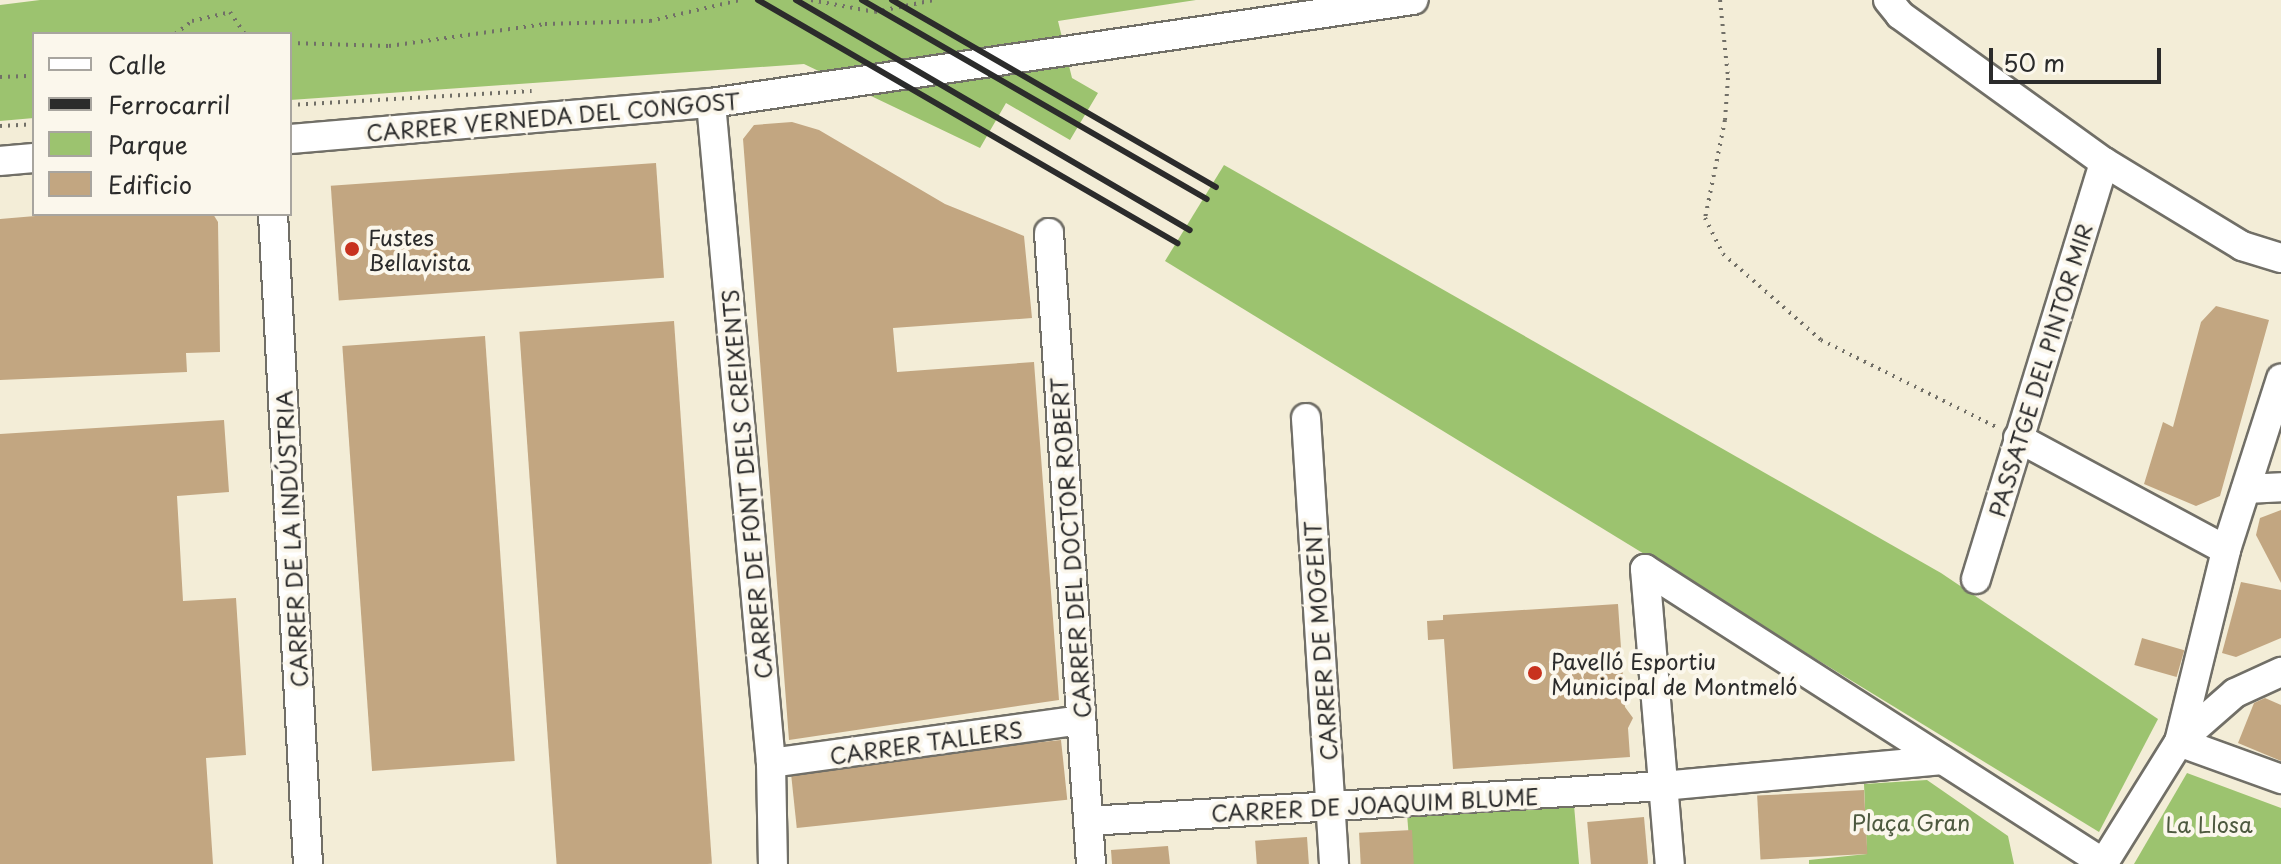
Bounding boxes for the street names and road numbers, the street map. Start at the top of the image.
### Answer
street label: CARRER VERNEDA DEL CONGOST [361,86,745,146]
street label: PASSATGE DEL PINTOR MIR [1982,217,2098,523]
street label: CARRER DE FONT DELS CREIXENTS [716,286,776,682]
street label: CARRER DEL DOCTOR ROBERT [1045,374,1095,722]
street label: CARRER DE LA INDÚSTRIA [270,388,312,690]
street label: CARRER DE MOGENT [1298,520,1342,762]
street label: CARRER TALLERS [827,715,1025,769]
street label: CARRER DE JOAQUIM BLUME [1209,782,1541,826]

